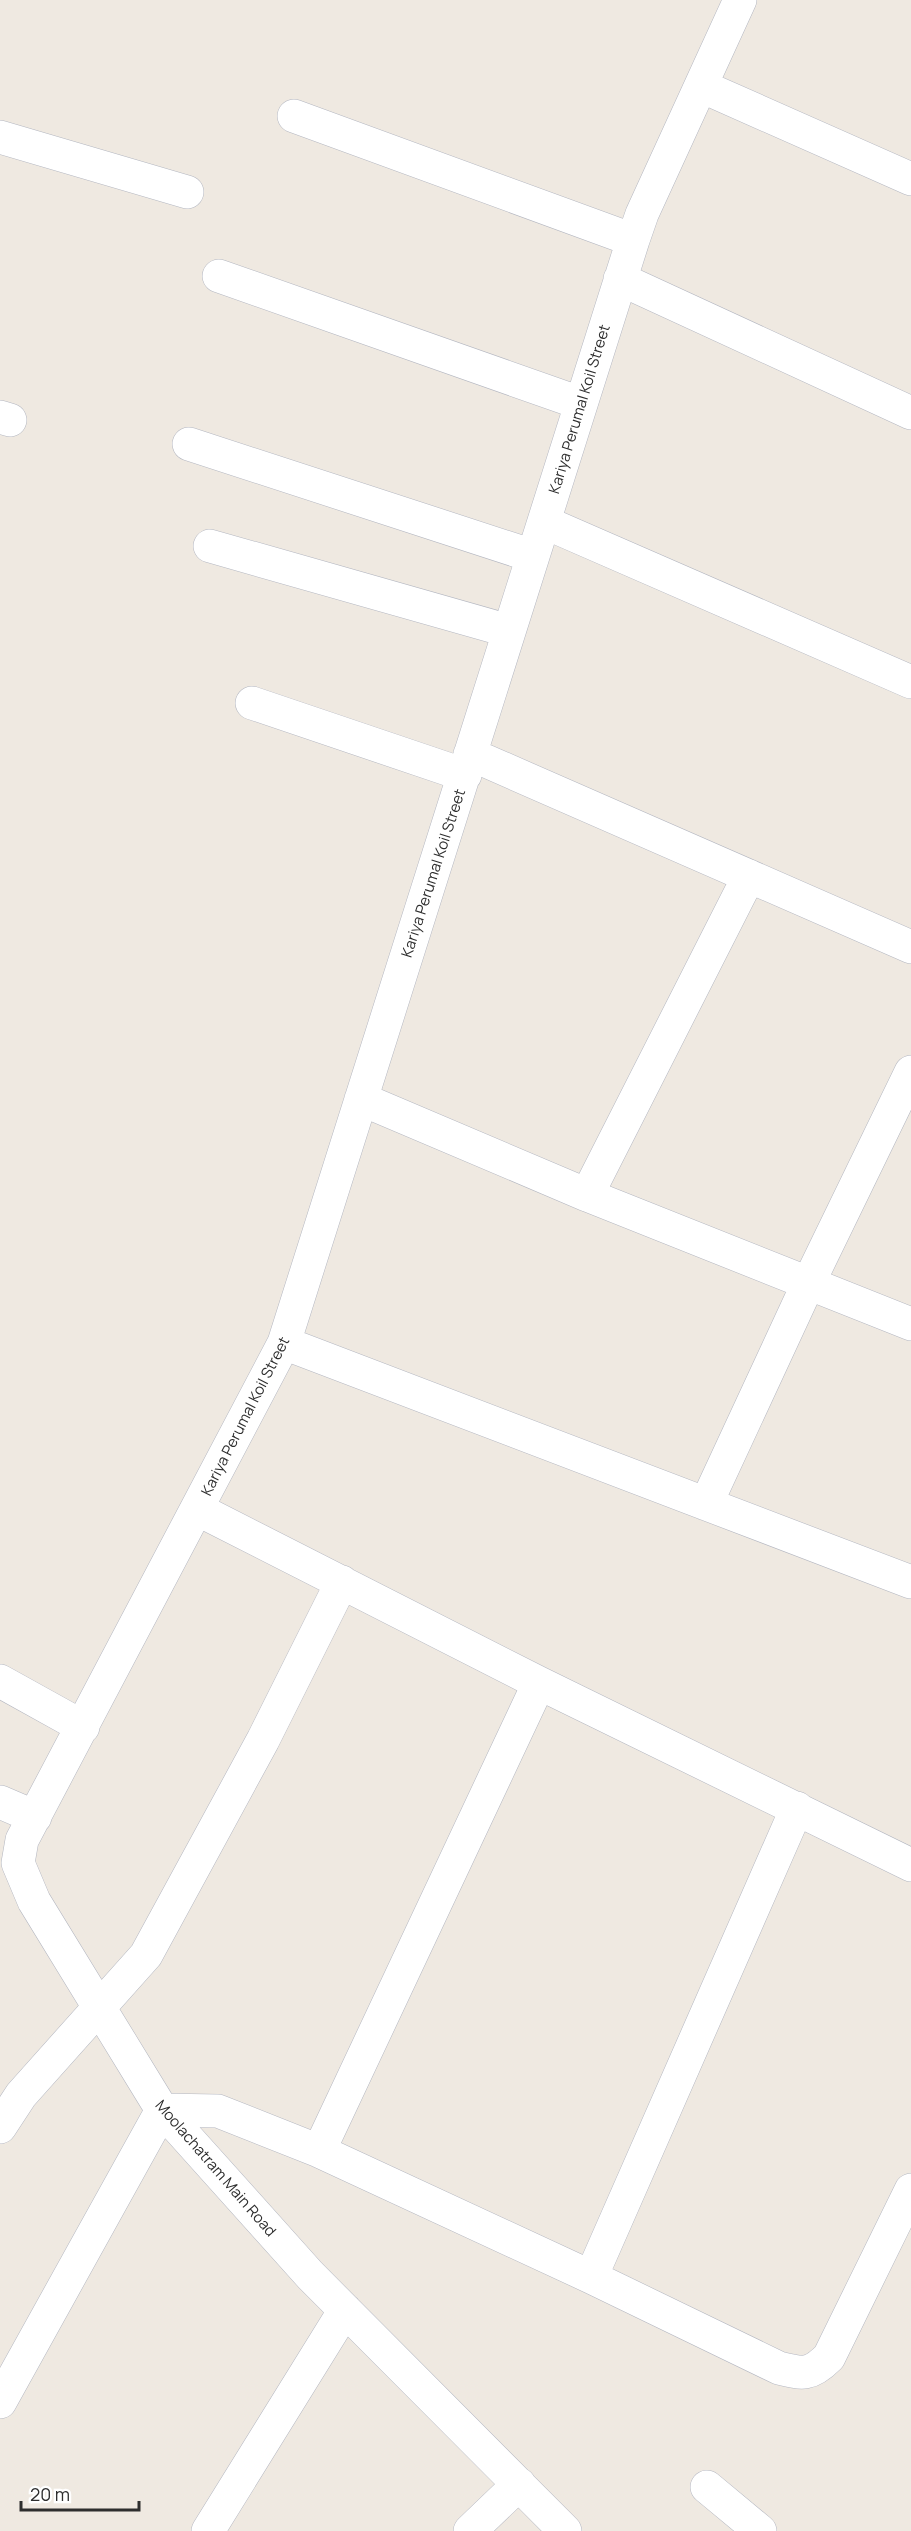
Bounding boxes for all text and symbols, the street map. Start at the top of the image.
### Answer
street label: Kariya Perumal Koil Street [543,322,615,496]
street label: Kariya Perumal Koil Street [396,786,470,960]
street label: Kariya Perumal Koil Street [196,1333,294,1499]
street label: Moolachatram Main Road [151,2095,281,2241]
scale bar [21,2474,140,2512]
text: 20 m [30,2482,70,2506]

